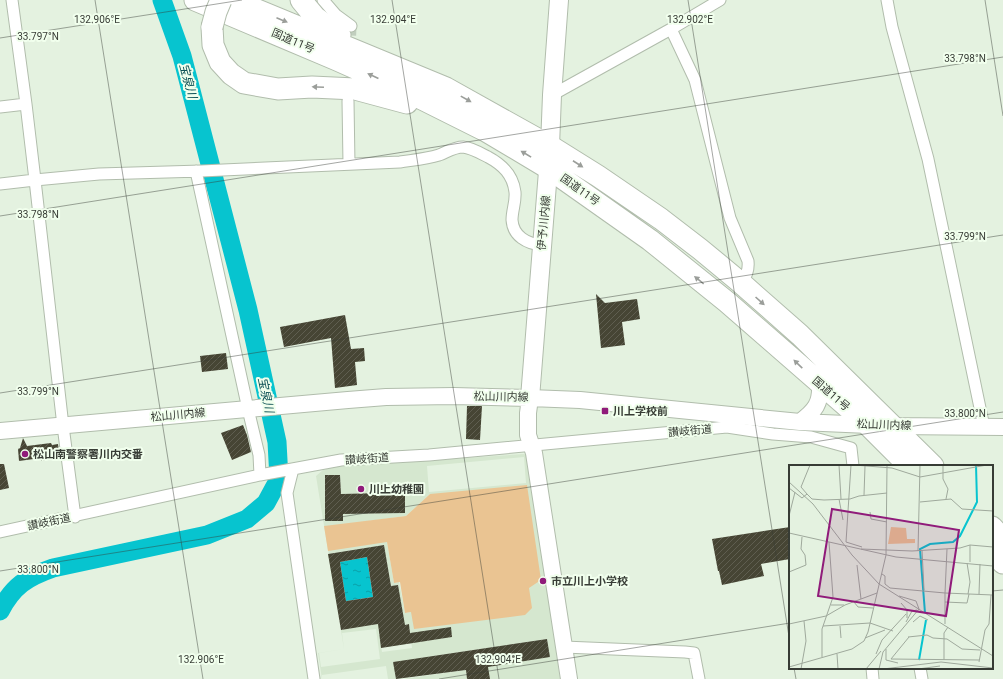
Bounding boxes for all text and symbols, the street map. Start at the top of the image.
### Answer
text: 132.906°E [74,14,120,25]
text: 132.904°E [370,14,416,25]
text: 132.902°E [667,14,713,25]
one-way arrow [276,17,288,24]
street label: 国道11号 [270,26,316,56]
text: 33.797°N [17,31,59,42]
text: 33.798°N [944,53,986,64]
water label: 宝泉川 [177,62,200,102]
one-way arrow [367,73,378,79]
one-way arrow [312,84,324,91]
one-way arrow [460,95,472,102]
one-way arrow [520,151,532,158]
one-way arrow [573,160,583,168]
street label: 国道11号 [558,172,602,208]
street label: 伊予川内線 [535,195,553,251]
text: 33.798°N [17,209,59,220]
text: 33.799°N [944,231,986,242]
one-way arrow [694,275,704,284]
one-way arrow [755,296,766,305]
one-way arrow [793,359,803,369]
street label: 国道11号 [810,374,852,414]
water label: 宝泉川 [255,376,277,416]
text: 33.799°N [17,386,59,397]
street label: 松山川内線 [473,390,529,404]
place label: 川上学校前 [613,405,668,418]
street label: 松山川内線 [150,406,206,424]
marker: 川上学校前 [600,406,610,416]
text: 33.800°N [944,408,986,419]
street label: 松山川内線 [856,418,912,432]
street label: 讃岐街道 [668,423,712,439]
place label: 松山南警察署川内交番 [33,448,143,461]
marker: 松山南警察署川内交番 [20,449,30,459]
street label: 讃岐街道 [345,451,389,467]
inset map [789,465,993,669]
place label: 川上幼稚園 [369,483,424,496]
marker: 川上幼稚園 [356,484,366,494]
street label: 讃岐街道 [26,511,72,533]
text: 33.800°N [17,564,59,575]
place label: 市立川上小学校 [551,575,628,588]
marker: 市立川上小学校 [538,576,548,586]
text: 132.906°E [178,654,224,665]
text: 132.904°E [475,654,521,665]

